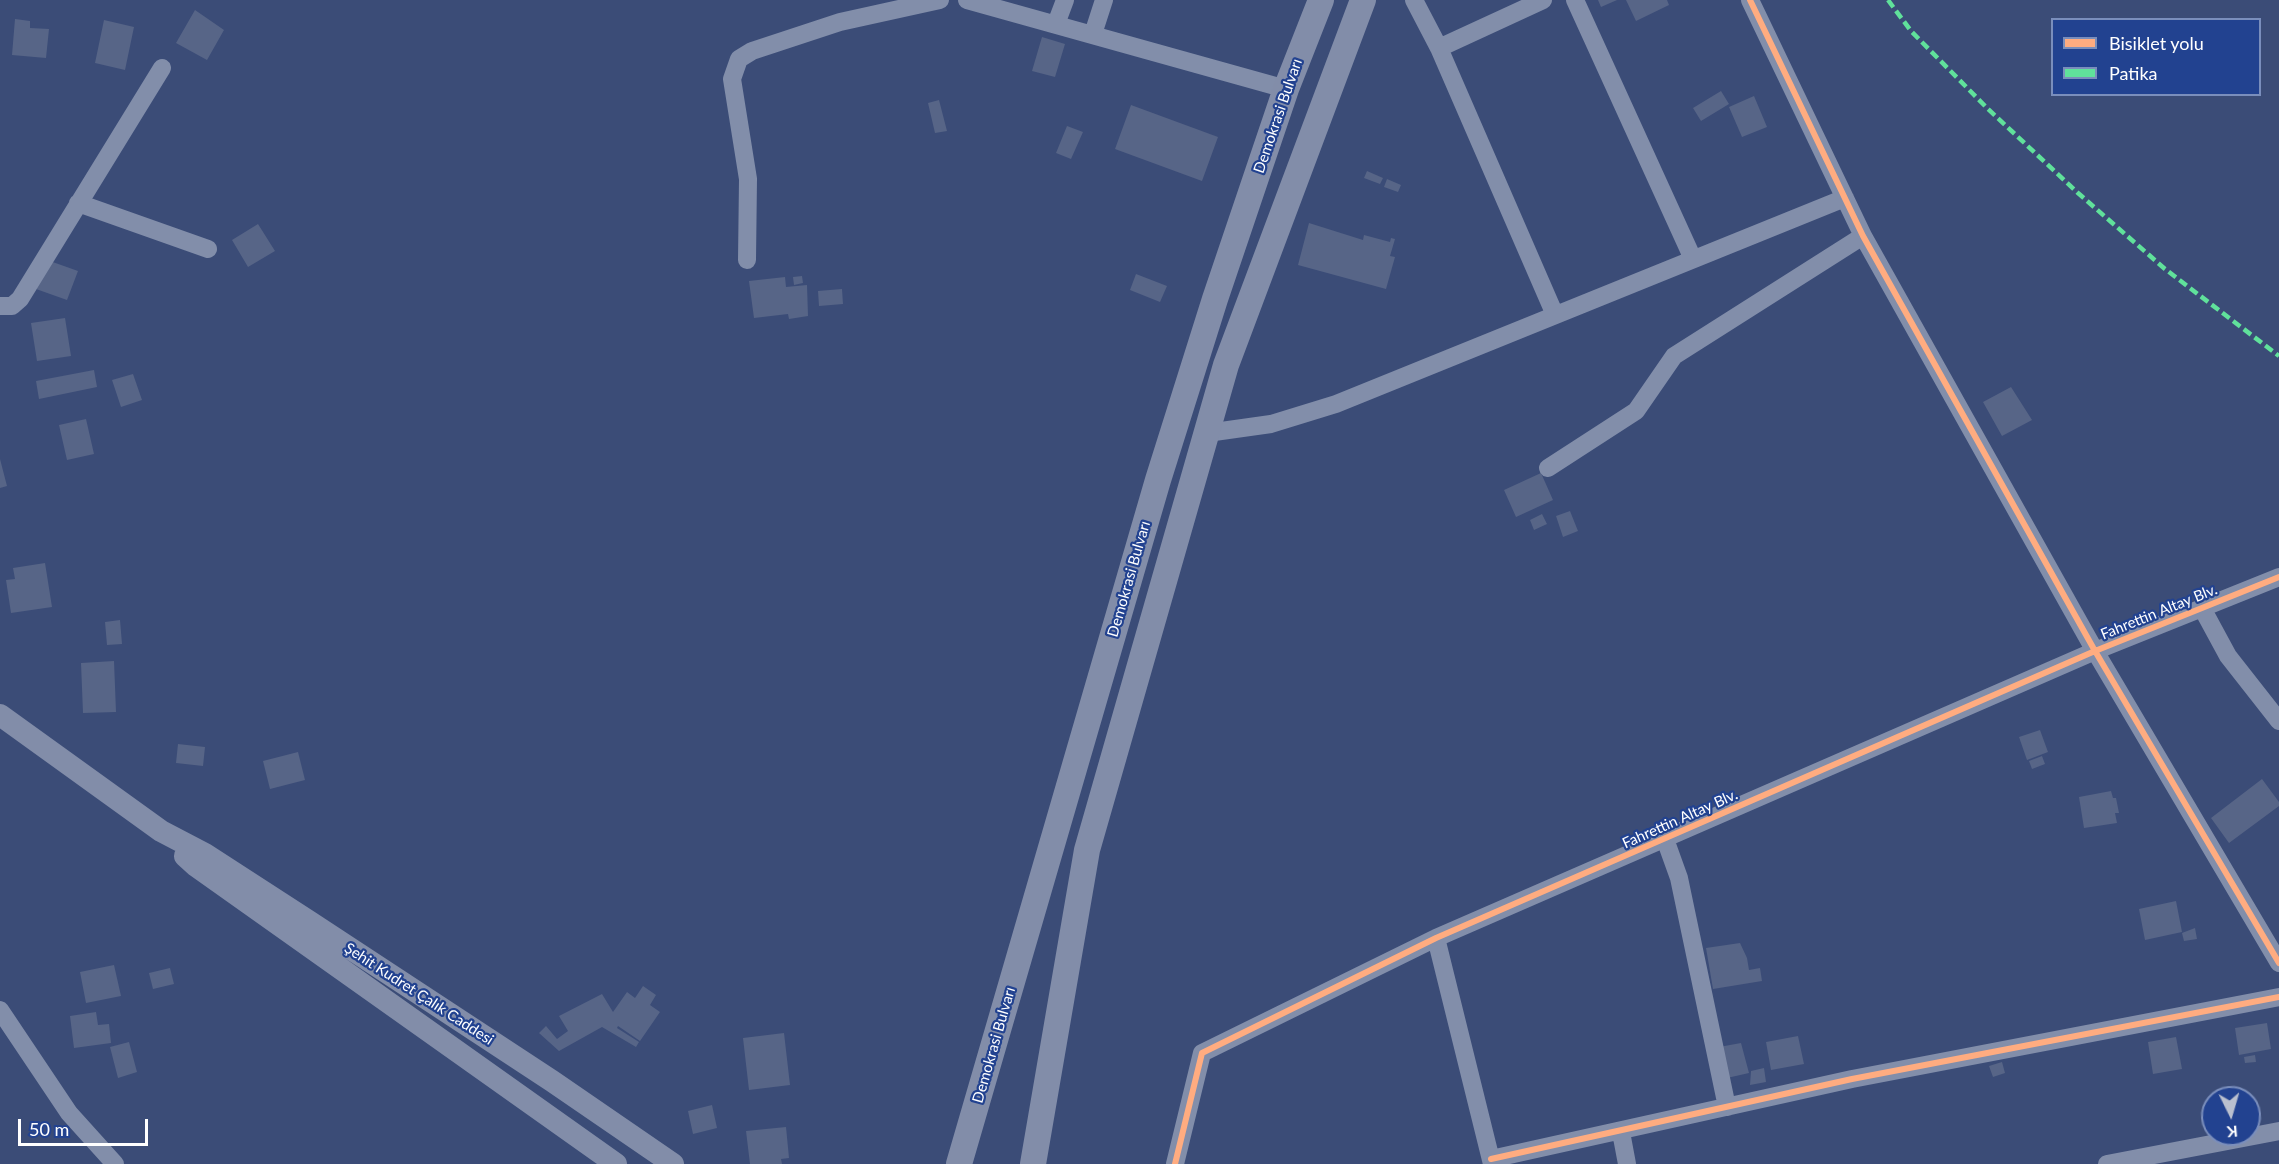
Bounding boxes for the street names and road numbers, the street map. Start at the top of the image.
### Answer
street label: Demokrasi Bulvarı [1250,56,1306,176]
street label: Demokrasi Bulvarı [1104,519,1154,639]
street label: Fahrettin Altay Blv. [2098,580,2220,644]
street label: Fahrettin Altay Blv. [1620,786,1740,852]
street label: Şehit Kudret Çalık Caddesi [341,939,497,1049]
street label: Demokrasi Bulvarı [969,985,1019,1105]

